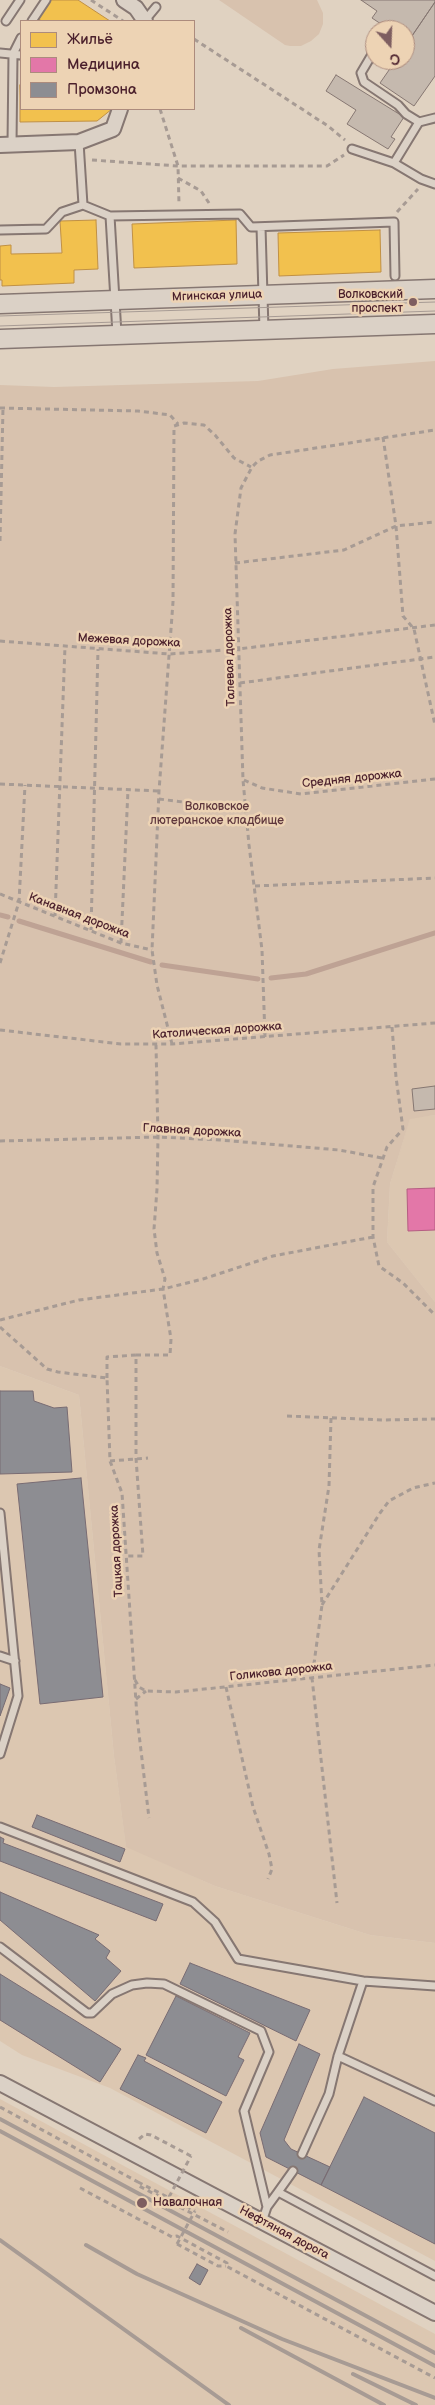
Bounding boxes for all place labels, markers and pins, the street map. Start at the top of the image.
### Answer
place label: Волковский проспект [338,288,403,316]
marker: Волковский проспект [407,296,419,308]
marker: Навалочная [135,2196,149,2210]
place label: Навалочная [153,2196,222,2210]

